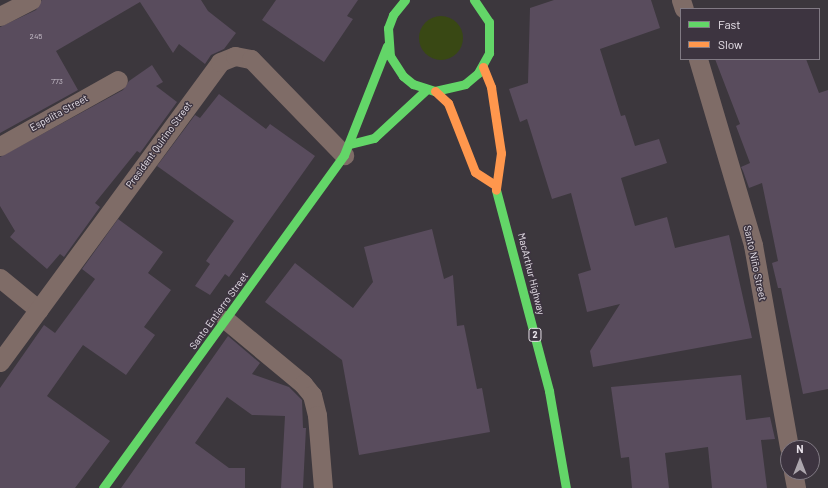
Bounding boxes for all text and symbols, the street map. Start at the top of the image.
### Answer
legend [680,8,820,60]
text: Fast [718,17,741,31]
house number: 245 [30,32,42,42]
text: Slow [718,37,743,51]
house number: 773 [51,77,63,87]
street label: Espelita Street [28,92,90,134]
street label: President Quirino Street [124,99,194,191]
street label: Santo Niño Street [741,224,769,302]
street label: MacArthur Highway [515,232,547,316]
street label: Santo Entierro Street [187,270,251,352]
road number: 2 [528,328,542,342]
north arrow [780,440,820,480]
text: N [796,442,804,455]

